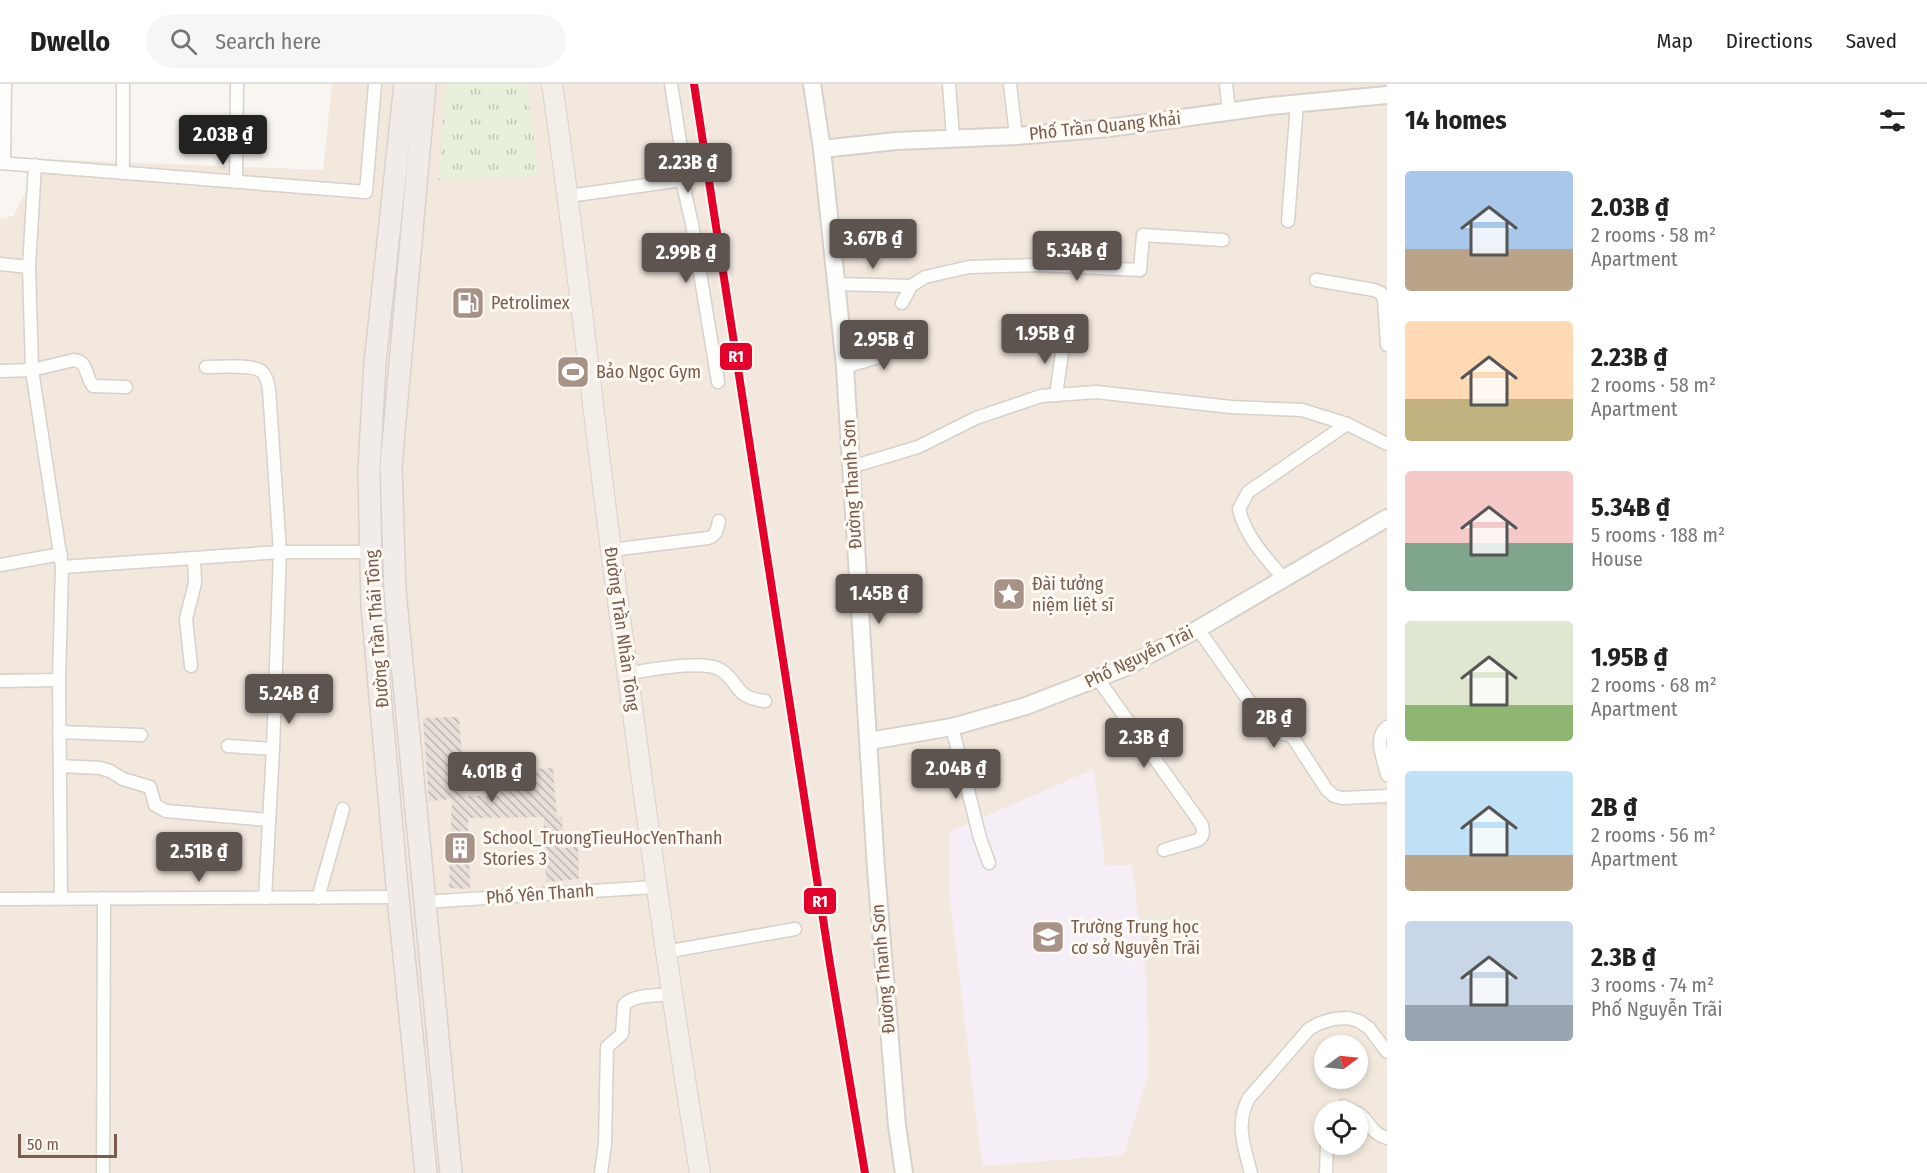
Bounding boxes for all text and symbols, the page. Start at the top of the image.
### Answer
search box [146,14,566,68]
text: Dwello [30,25,110,58]
icon: search [167,25,200,58]
text: Search here [215,28,321,55]
text: Map [1656,28,1693,54]
text: Directions [1726,28,1813,54]
text: Saved [1846,28,1897,54]
icon: filters [1876,104,1909,137]
text: 14 homes [1405,105,1507,136]
street label: Phố Trần Quang Khải [1028,107,1182,145]
pin: 2.03B ₫ [168,115,278,166]
text: 2.03B ₫ [193,122,253,146]
pin: 2.23B ₫ [633,143,743,194]
text: 2.23B ₫ [659,150,717,174]
text: 2.03B ₫ [1591,192,1669,223]
icon: home [1453,195,1525,267]
pin: 3.67B ₫ [818,219,928,270]
text: 2 rooms · 58 m² [1591,223,1716,247]
text: 3.67B ₫ [844,226,902,250]
pin: 5.34B ₫ [1022,231,1132,282]
pin: 2.99B ₫ [631,233,741,284]
text: 5.34B ₫ [1047,238,1107,262]
text: 2.99B ₫ [656,240,716,264]
text: Apartment [1591,247,1678,271]
fuel station icon: Petrolimex [450,285,486,321]
place label: Petrolimex [491,292,570,314]
pin: 1.95B ₫ [990,314,1100,365]
pin: 2.95B ₫ [829,320,939,371]
text: 1.95B ₫ [1015,321,1075,345]
text: 2.95B ₫ [854,327,914,351]
line badge: R1 [719,342,753,371]
text: 2.23B ₫ [1591,342,1668,373]
icon: home [1453,345,1525,417]
text: R1 [728,347,744,366]
sports icon: Bảo Ngọc Gym [555,354,591,390]
place label: Bảo Ngọc Gym [596,361,701,383]
text: 2 rooms · 58 m² [1591,373,1716,397]
text: Apartment [1591,397,1678,421]
street label: Đường Thanh Sơn [838,418,866,550]
text: 5.34B ₫ [1591,492,1670,523]
icon: home [1453,495,1525,567]
text: 5 rooms · 188 m² [1591,523,1725,547]
street label: Đường Trần Nhân Tông [600,545,645,713]
text: House [1591,547,1643,571]
street label: Đường Trần Thái Tông [360,549,393,709]
place label: Đài tưởng niệm liệt sĩ [1032,573,1114,616]
pin: 1.45B ₫ [824,574,934,625]
place icon: Đài tưởng niệm liệt sĩ [991,576,1027,612]
text: 1.45B ₫ [850,581,908,605]
street label: Phố Nguyễn Trãi [1081,621,1197,693]
text: 1.95B ₫ [1591,642,1668,673]
icon: home [1453,645,1525,717]
text: 2 rooms · 68 m² [1591,673,1717,697]
pin: 5.24B ₫ [234,674,344,725]
text: 5.24B ₫ [259,681,319,705]
text: Apartment [1591,697,1678,721]
pin: 2B ₫ [1238,698,1310,749]
text: 2B ₫ [1256,705,1292,729]
pin: 2.3B ₫ [1095,718,1193,769]
text: 2.3B ₫ [1119,725,1169,749]
pin: 2.04B ₫ [901,749,1011,800]
pin: 4.01B ₫ [437,752,547,803]
text: 2.04B ₫ [925,756,987,780]
text: 4.01B ₫ [462,759,522,783]
text: 2B ₫ [1591,792,1637,823]
icon: home [1453,795,1525,867]
text: 2 rooms · 56 m² [1591,823,1716,847]
place label: School_TruongTieuHocYenThanh Stories 3 [483,827,722,870]
building icon: School_TruongTieuHocYenThanh Stories 3 [442,830,478,866]
pin: 2.51B ₫ [144,832,254,883]
text: 2.51B ₫ [170,839,228,863]
text: Apartment [1591,847,1678,871]
street label: Phố Yên Thanh [485,879,595,909]
line badge: R1 [803,887,837,915]
text: R1 [812,892,828,911]
street label: Đường Thanh Sơn [866,903,900,1035]
place label: Trường Trung học cơ sở Nguyễn Trãi [1071,916,1200,959]
school or university icon: Trường Trung học cơ sở Nguyễn Trãi [1030,919,1066,955]
text: 2.3B ₫ [1591,942,1656,973]
icon: home [1453,945,1525,1017]
text: 3 rooms · 74 m² [1591,973,1714,997]
text: Phố Nguyễn Trãi [1591,997,1722,1021]
north arrow [1314,1035,1368,1089]
map controls [1314,1035,1368,1155]
button: locate [1314,1101,1368,1155]
scale bar [18,1131,117,1158]
text: 50 m [27,1135,59,1154]

